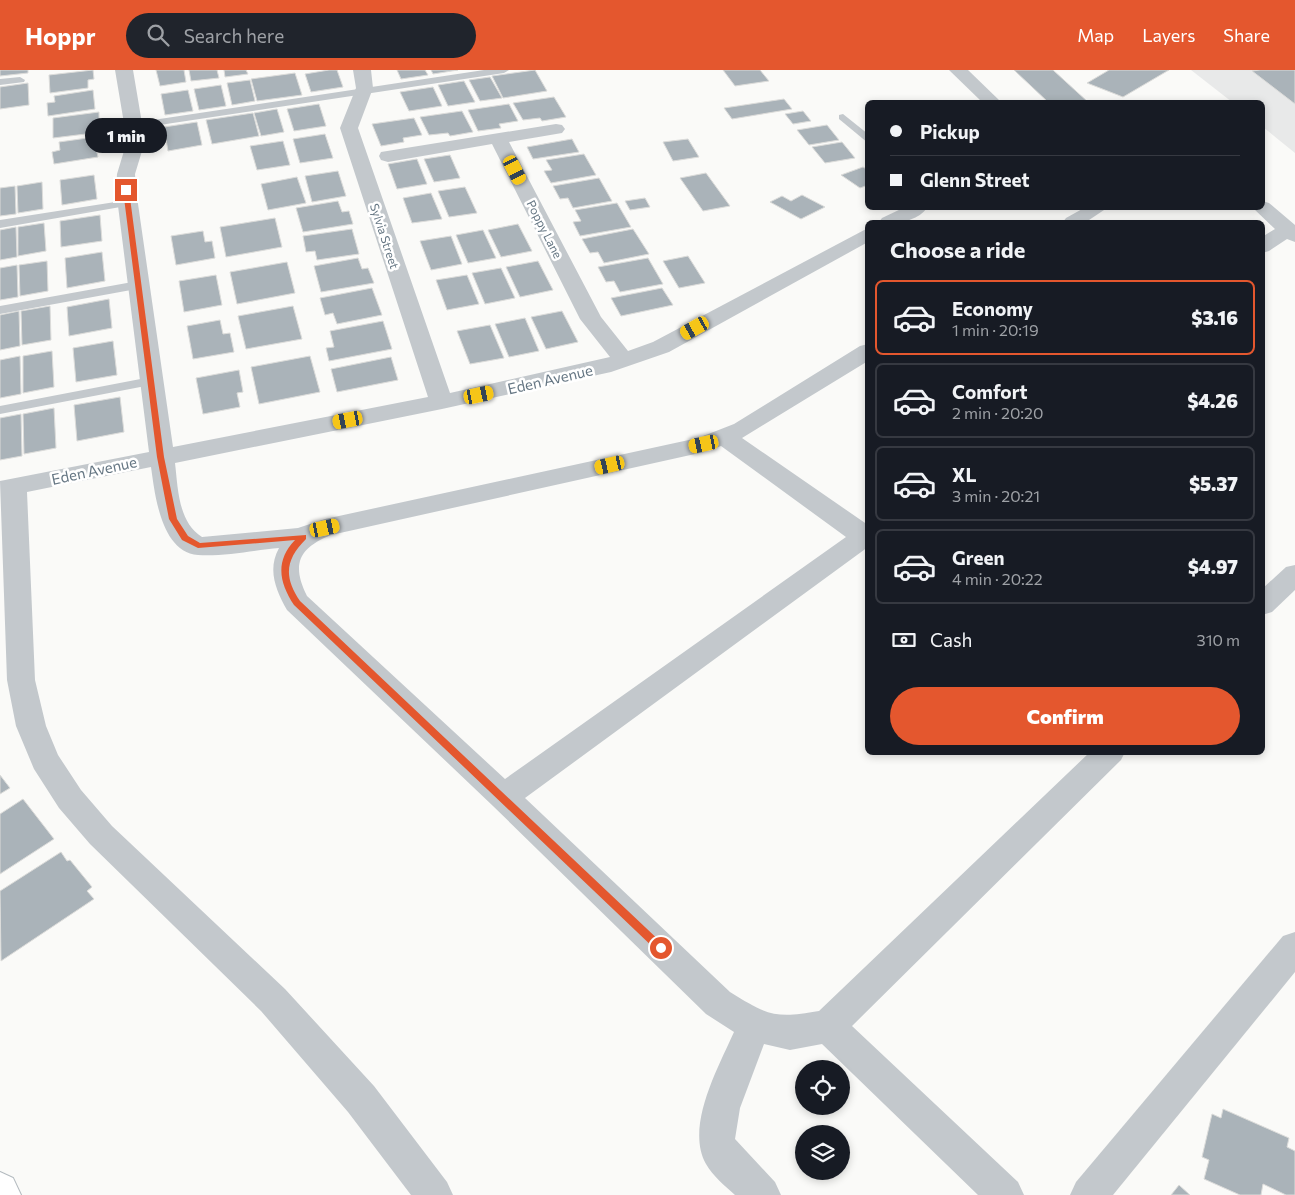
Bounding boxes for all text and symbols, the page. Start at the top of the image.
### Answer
search box [126,13,476,58]
text: Hoppr [25,21,96,50]
icon: search [144,21,172,49]
text: Search here [184,24,284,47]
text: Map [1077,24,1114,46]
text: Layers [1142,24,1195,46]
text: Share [1223,24,1270,46]
callout: 1 min [85,118,167,152]
text: Pickup [920,120,980,143]
text: 1 min [107,126,145,145]
car [501,153,528,187]
text: Glenn Street [920,168,1029,191]
route end [115,179,137,201]
street label: Poppy Lane [524,198,566,260]
street label: Sylvia Street [368,202,402,270]
text: Choose a ride [890,236,1025,263]
icon: car [892,295,937,340]
text: Economy [952,297,1033,320]
text: $3.16 [1191,306,1238,329]
car [678,314,711,342]
text: 1 min · 20:19 [952,320,1039,339]
street label: Eden Avenue [506,360,594,398]
icon: car [892,378,937,423]
text: Comfort [952,380,1028,403]
car [462,385,495,405]
text: $4.26 [1187,389,1238,412]
text: 2 min · 20:20 [952,403,1043,422]
car [331,410,364,430]
car [687,434,720,454]
street label: Eden Avenue [50,452,138,488]
car [593,454,626,476]
icon: car [892,461,937,506]
text: XL [952,463,977,486]
text: $5.37 [1189,472,1238,495]
text: 3 min · 20:21 [952,486,1040,505]
car [308,518,341,538]
icon: car [892,544,937,589]
text: Green [952,546,1004,569]
text: $4.97 [1188,555,1238,578]
text: 4 min · 20:22 [952,569,1043,588]
icon: cash [890,626,918,654]
text: Cash [930,628,972,651]
text: 310 m [1197,630,1240,649]
button: Confirm [890,687,1240,745]
route start [650,937,672,959]
map controls [795,1060,850,1180]
button: locate [795,1060,850,1115]
button: layers [795,1125,850,1180]

